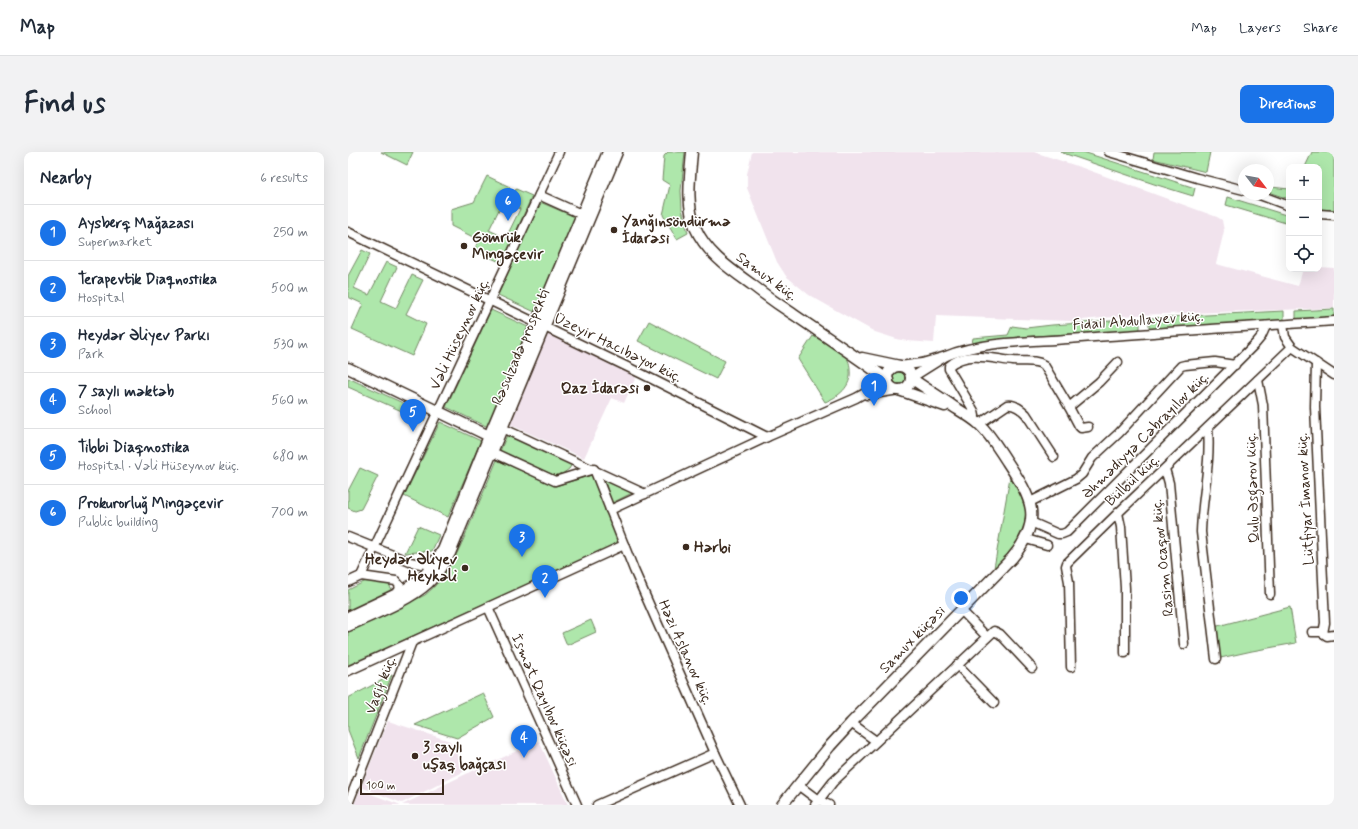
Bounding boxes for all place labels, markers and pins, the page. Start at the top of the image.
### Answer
pin: 6 [495,188,521,221]
place label: Yanğınsöndürmə İdarəsi [622,212,731,249]
marker: Yanğınsöndürmə İdarəsi [609,225,619,235]
place label: Gömrük Mingəçevir [472,228,544,267]
marker: Gömrük Mingəçevir [459,241,469,251]
pin: 1 [861,373,887,406]
place label: Qaz İdarəsi [561,379,640,399]
marker: Qaz İdarəsi [642,383,652,393]
pin: 5 [400,399,426,432]
pin: 3 [509,524,535,557]
place label: Hərbi [694,538,732,558]
marker: Hərbi [681,542,691,552]
place label: Heydər Əliyev Heykəli [365,550,458,587]
marker: Heydər Əliyev Heykəli [460,563,470,573]
pin: 2 [532,565,558,598]
pin: 4 [511,725,537,758]
place label: 3 saylı uşaq bağçası [423,738,507,776]
marker: 3 saylı uşaq bağçası [410,751,420,761]

